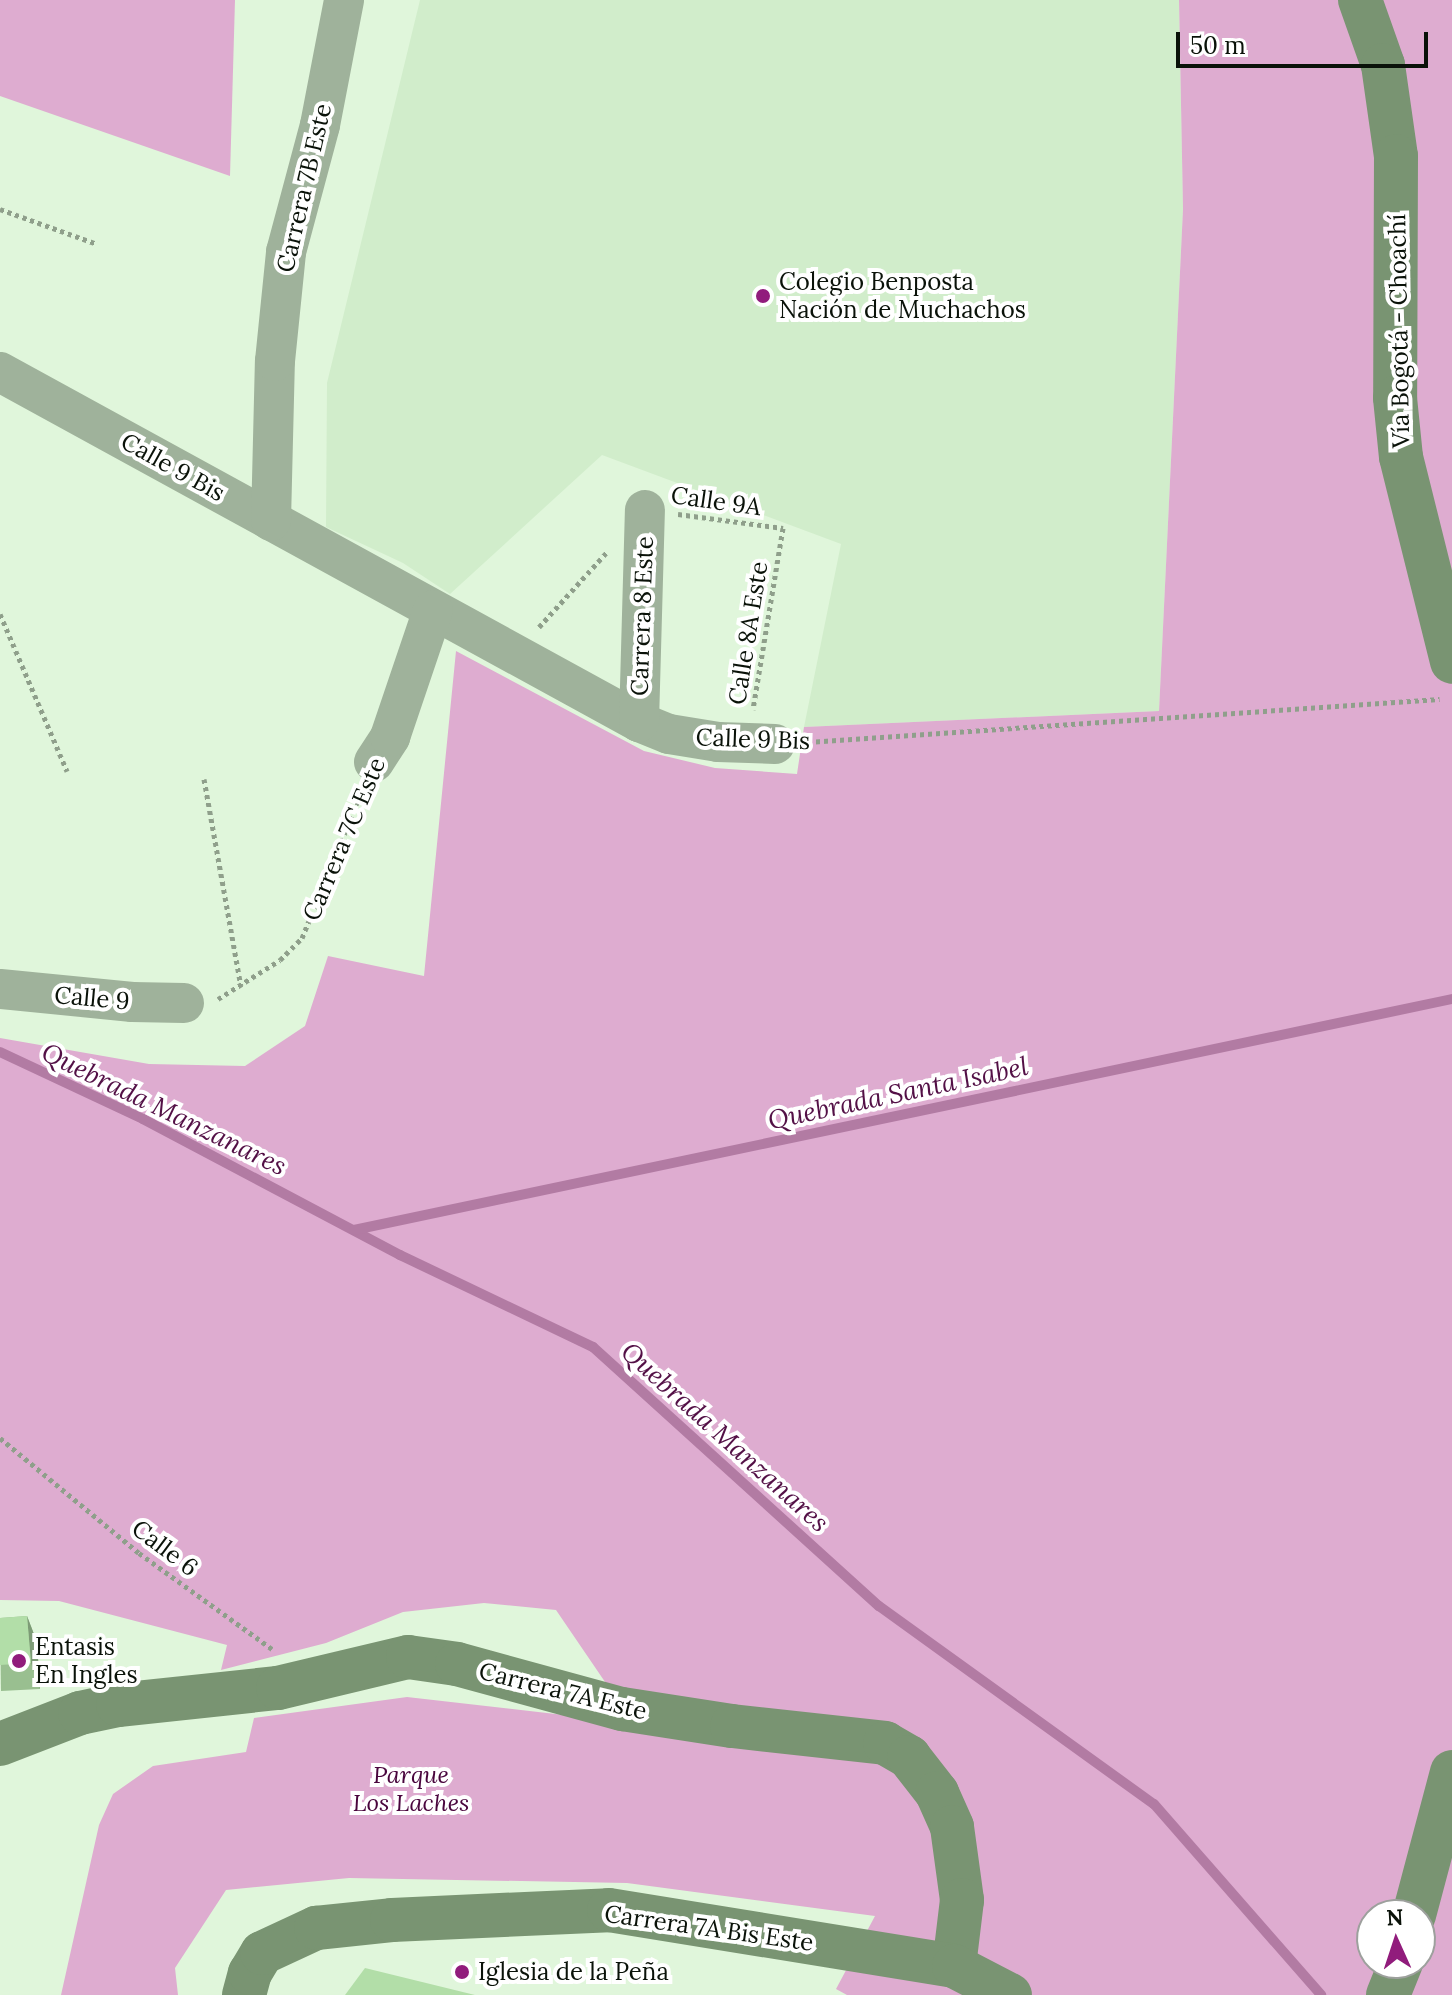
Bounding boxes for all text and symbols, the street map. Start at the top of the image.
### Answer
scale bar [1180,16,1432,66]
text: 50 m [1190,30,1246,61]
street label: Carrera 7B Este [271,101,337,275]
street label: Vía Bogotá - Choachí [1383,214,1415,448]
place label: Colegio Benposta Nación de Muchachos [779,268,1026,324]
marker: Colegio Benposta Nación de Muchachos [754,287,772,305]
street label: Calle 9 Bis [116,427,230,507]
street label: Calle 9A [669,480,763,522]
street label: Carrera 8 Este [625,536,659,696]
street label: Calle 8A Este [722,559,774,707]
street label: Calle 9 Bis [695,723,811,755]
street label: Carrera 7C Este [297,753,391,925]
street label: Calle 9 [53,980,131,1016]
water label: Quebrada Manzanares [37,1036,291,1182]
water label: Quebrada Santa Isabel [765,1050,1031,1136]
water label: Quebrada Manzanares [615,1336,835,1538]
street label: Calle 6 [126,1514,204,1582]
place label: Entasis En Ingles [35,1633,138,1689]
marker: Entasis En Ingles [10,1652,28,1670]
street label: Carrera 7A Este [476,1656,650,1726]
park label: Parque Los Laches [353,1761,469,1817]
street label: Carrera 7A Bis Este [603,1899,815,1957]
north arrow [1356,1899,1436,1979]
text: N [1386,1903,1404,1931]
place label: Iglesia de la Peña [478,1958,669,1986]
marker: Iglesia de la Peña [453,1963,471,1981]

